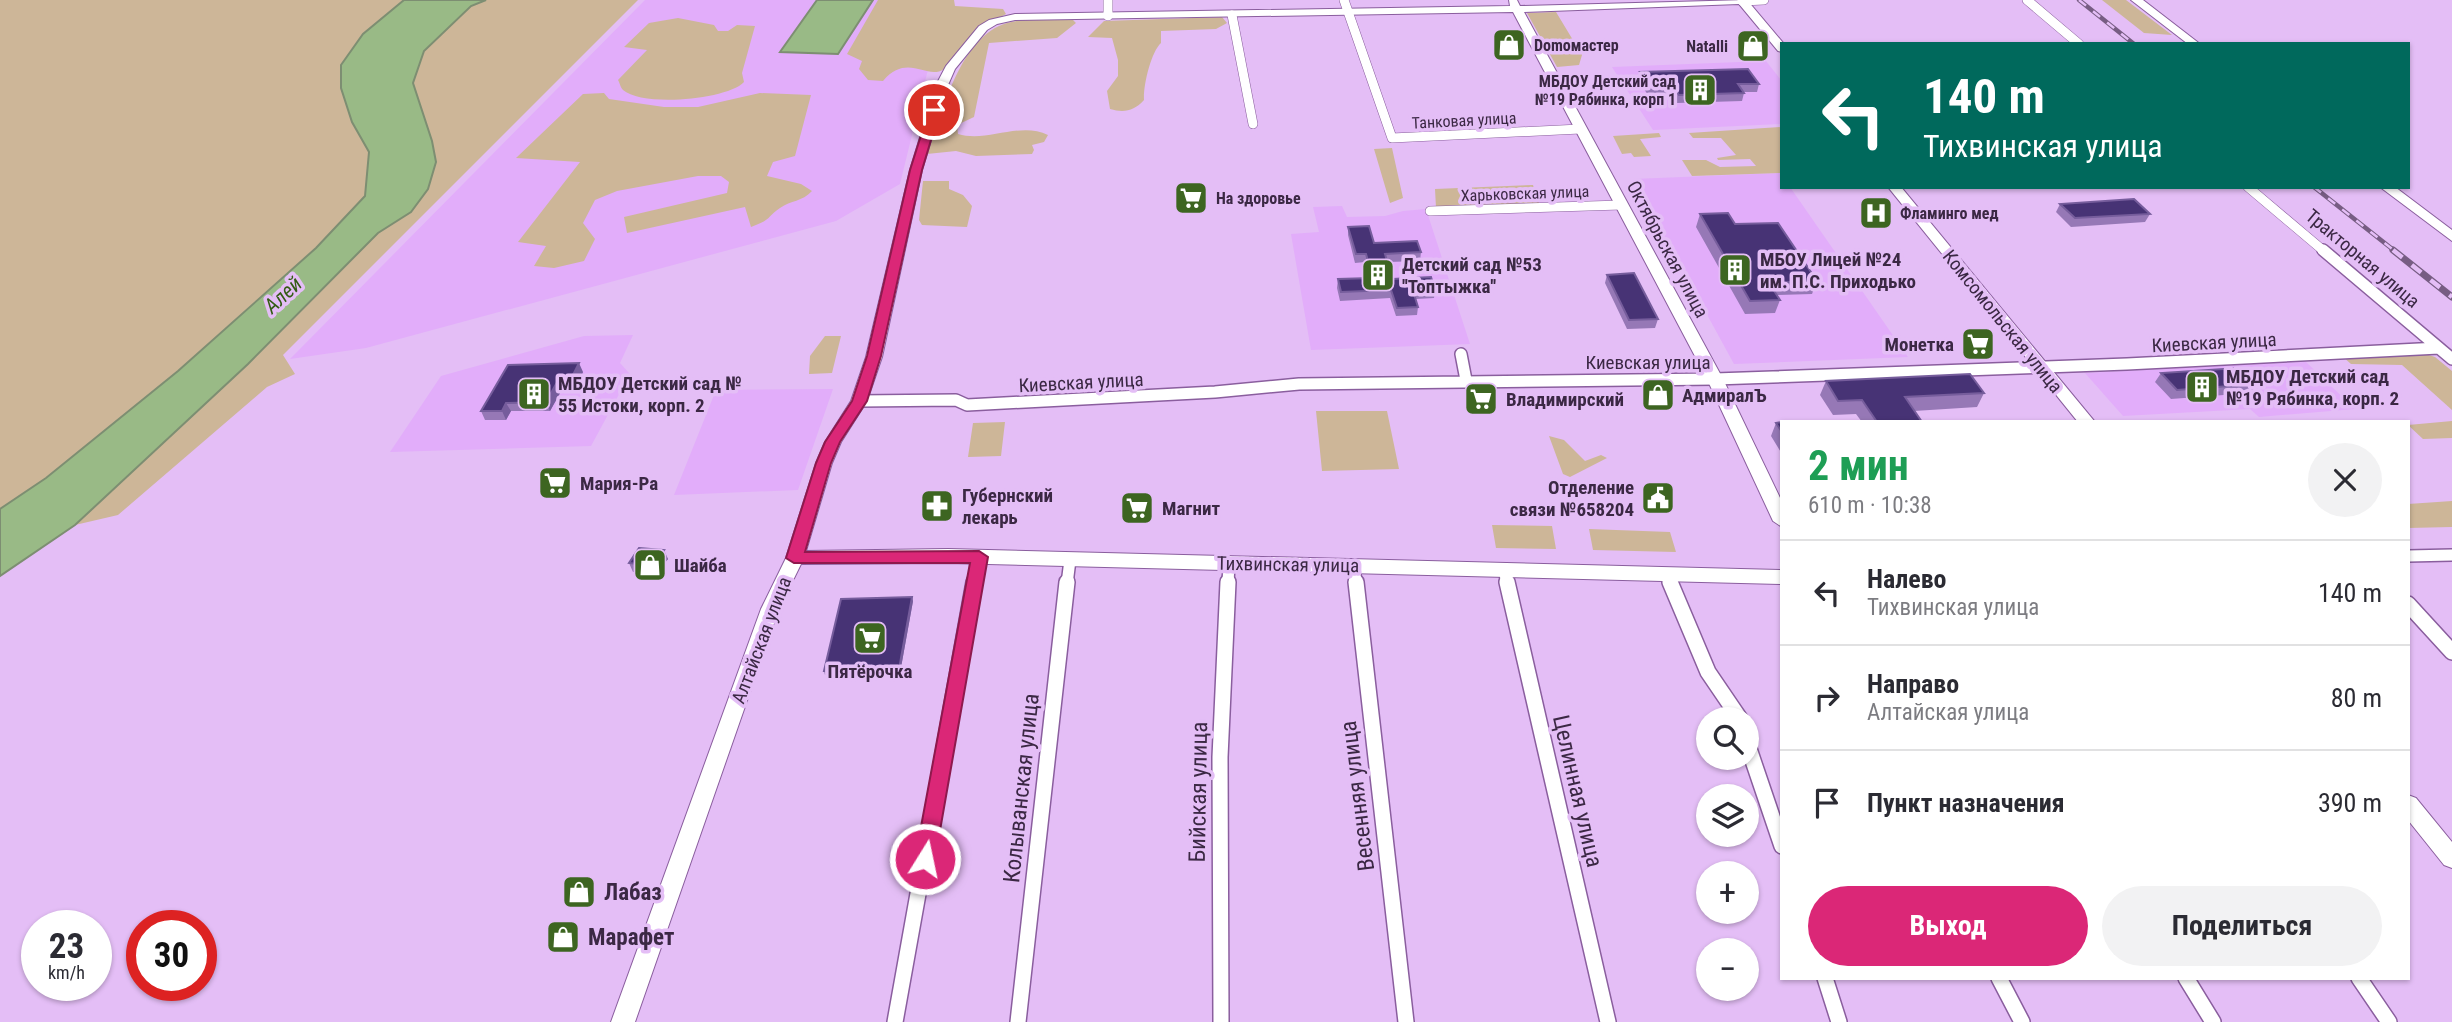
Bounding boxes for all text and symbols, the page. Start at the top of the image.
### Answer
shop icon: Domoмастер [1490,26,1528,64]
shop icon: Natalli [1734,27,1772,65]
place label: Domoмастер [1534,36,1619,55]
place label: Natalli [1686,37,1728,56]
text: 140 m [1923,68,2045,125]
icon: left [1808,70,1899,161]
building icon: МБДОУ Детский сад №19 Рябинка, корп 1 [1681,71,1719,109]
place label: МБДОУ Детский сад №19 Рябинка, корп 1 [1535,72,1676,109]
pin [904,80,964,140]
icon: arrive [915,91,953,129]
street label: Танковая улица [1411,108,1517,133]
text: Тихвинская улица [1923,127,2163,165]
street label: Октябрьская улица [1622,177,1713,322]
supermarket icon: На здоровье [1172,179,1210,217]
street label: Харьковская улица [1460,182,1590,205]
place label: На здоровье [1216,189,1301,208]
hospital icon: Фламинго мед [1857,194,1895,232]
place label: Фламинго мед [1900,204,1998,223]
street label: Тракторная улица [2301,204,2424,313]
street label: Комсомольская улица [1938,245,2067,398]
place label: МБОУ Лицей №24 им. П.С. Приходько [1760,248,1916,293]
building icon: МБОУ Лицей №24 им. П.С. Приходько [1716,251,1754,289]
place label: Детский сад №53 ''Топтыжка'' [1402,253,1542,298]
building icon: Детский сад №53 ''Топтыжка'' [1359,256,1397,294]
water label: Алей [259,272,307,319]
supermarket icon: Монетка [1959,325,1997,363]
street label: Киевская улица [2151,328,2277,357]
place label: Монетка [1885,333,1954,356]
street label: Киевская улица [1585,351,1711,374]
place label: МБДОУ Детский сад №19 Рябинка, корп. 2 [2226,365,2399,410]
street label: Киевская улица [1018,368,1144,397]
building icon: МБДОУ Детский сад №19 Рябинка, корп. 2 [2183,368,2221,406]
place label: МБДОУ Детский сад № 55 Истоки, корп. 2 [558,372,742,417]
building icon: МБДОУ Детский сад № 55 Истоки, корп. 2 [515,375,553,413]
shop icon: АдмиралЪ [1639,376,1677,414]
supermarket icon: Владимирский [1462,380,1500,418]
place label: АдмиралЪ [1682,384,1767,407]
place label: Владимирский [1506,388,1624,411]
text: 2 мин [1808,441,1909,490]
button: close [2308,443,2382,517]
supermarket icon: Мария-Ра [536,464,574,502]
place label: Мария-Ра [580,472,658,495]
place label: Отделение связи №658204 [1510,476,1634,521]
public building icon: Отделение связи №658204 [1639,479,1677,517]
place label: Губернский лекарь [962,484,1053,529]
pharmacy icon: Губернский лекарь [918,487,956,525]
supermarket icon: Магнит [1118,489,1156,527]
text: 610 m · 10:38 [1808,492,1932,519]
place label: Магнит [1162,497,1220,520]
shop icon: Шайба [631,546,669,584]
street label: Тихвинская улица [1217,552,1359,577]
place label: Шайба [674,554,727,577]
text: Налево [1867,564,1947,594]
street label: Алтайская улица [727,573,796,707]
icon: left [1808,574,1846,612]
text: 140 m [2318,578,2382,608]
text: Тихвинская улица [1867,594,2039,621]
supermarket icon: Пятёрочка [851,619,889,657]
place label: Пятёрочка [828,660,912,683]
text: Направо [1867,669,1959,699]
icon: right [1808,679,1846,717]
text: 80 m [2331,683,2382,713]
street label: Колыванская улица [998,692,1045,884]
text: Алтайская улица [1867,699,2029,726]
map controls [1696,707,1759,1001]
button: search [1696,707,1759,770]
street label: Целинная улица [1547,712,1608,870]
street label: Весенняя улица [1335,719,1380,873]
street label: Бийская улица [1184,721,1213,863]
button: layers [1696,784,1759,847]
icon: arrive [1808,784,1846,822]
text: Пункт назначения [1867,788,2065,818]
text: 390 m [2318,788,2382,818]
position arrow [888,822,962,896]
button: + [1696,861,1759,924]
shop icon: Лабаз [560,873,598,911]
place label: Лабаз [604,879,662,906]
button: Выход [1808,886,2088,966]
button: Поделиться [2102,886,2382,966]
speed limit sign: 30 [126,910,217,1001]
shop icon: Марафет [544,918,582,956]
place label: Марафет [588,924,674,951]
text: 23 [49,926,84,967]
button: − [1696,938,1759,1001]
text: km/h [48,962,85,983]

